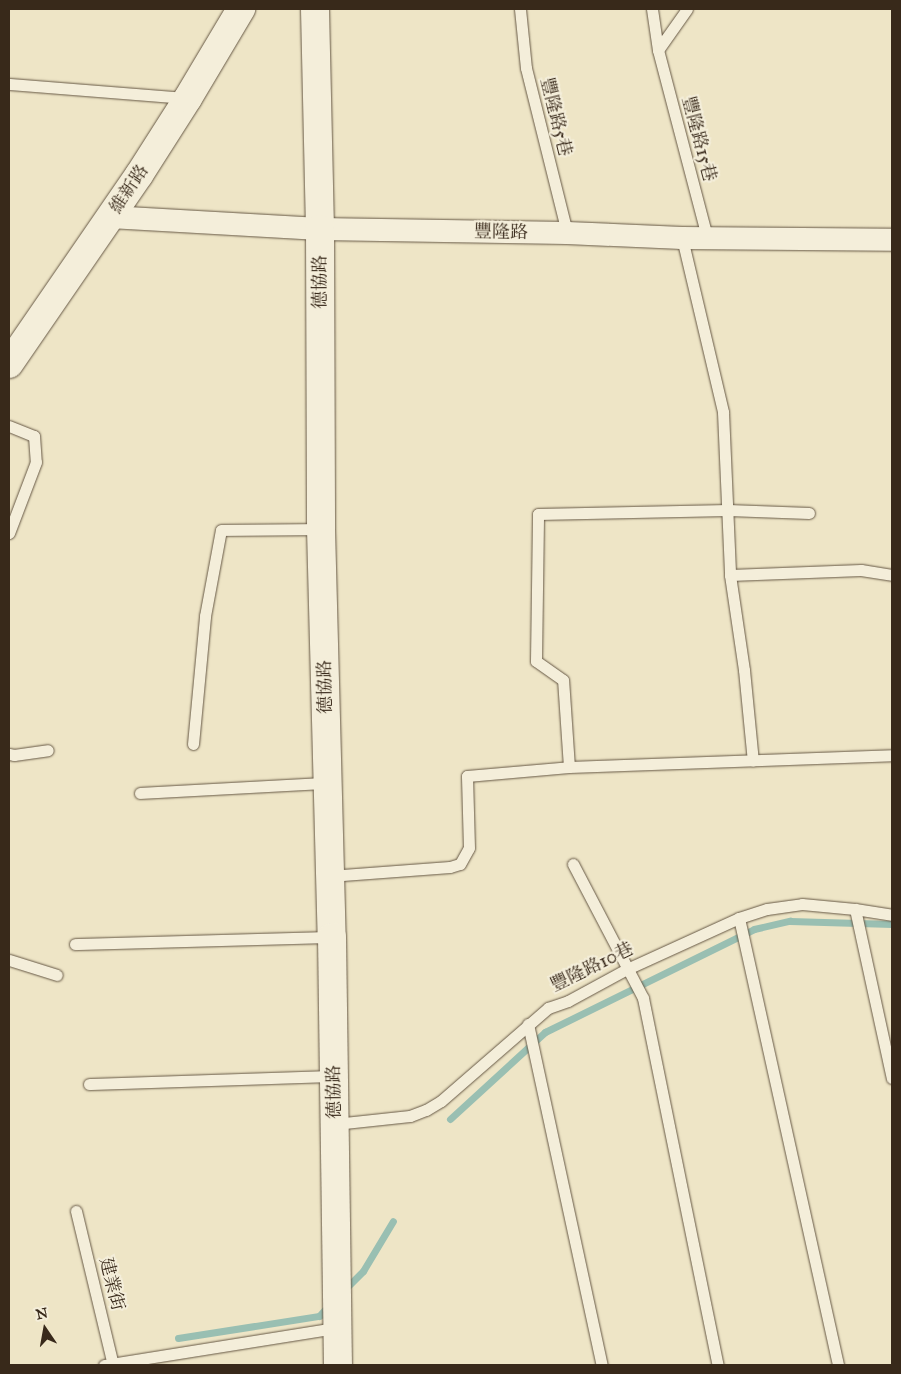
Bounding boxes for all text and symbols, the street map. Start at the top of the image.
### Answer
street label: 豐隆路5巷 [536,75,576,159]
street label: 豐隆路15巷 [677,94,721,184]
street label: 維新路 [105,161,153,217]
street label: 豐隆路 [474,221,528,243]
street label: 德協路 [309,255,331,309]
street label: 德協路 [314,660,336,714]
street label: 豐隆路10巷 [547,938,637,996]
street label: 德協路 [323,1065,345,1119]
street label: 建業街 [95,1255,129,1313]
north arrow [20,1304,70,1354]
text: N [34,1304,49,1323]

